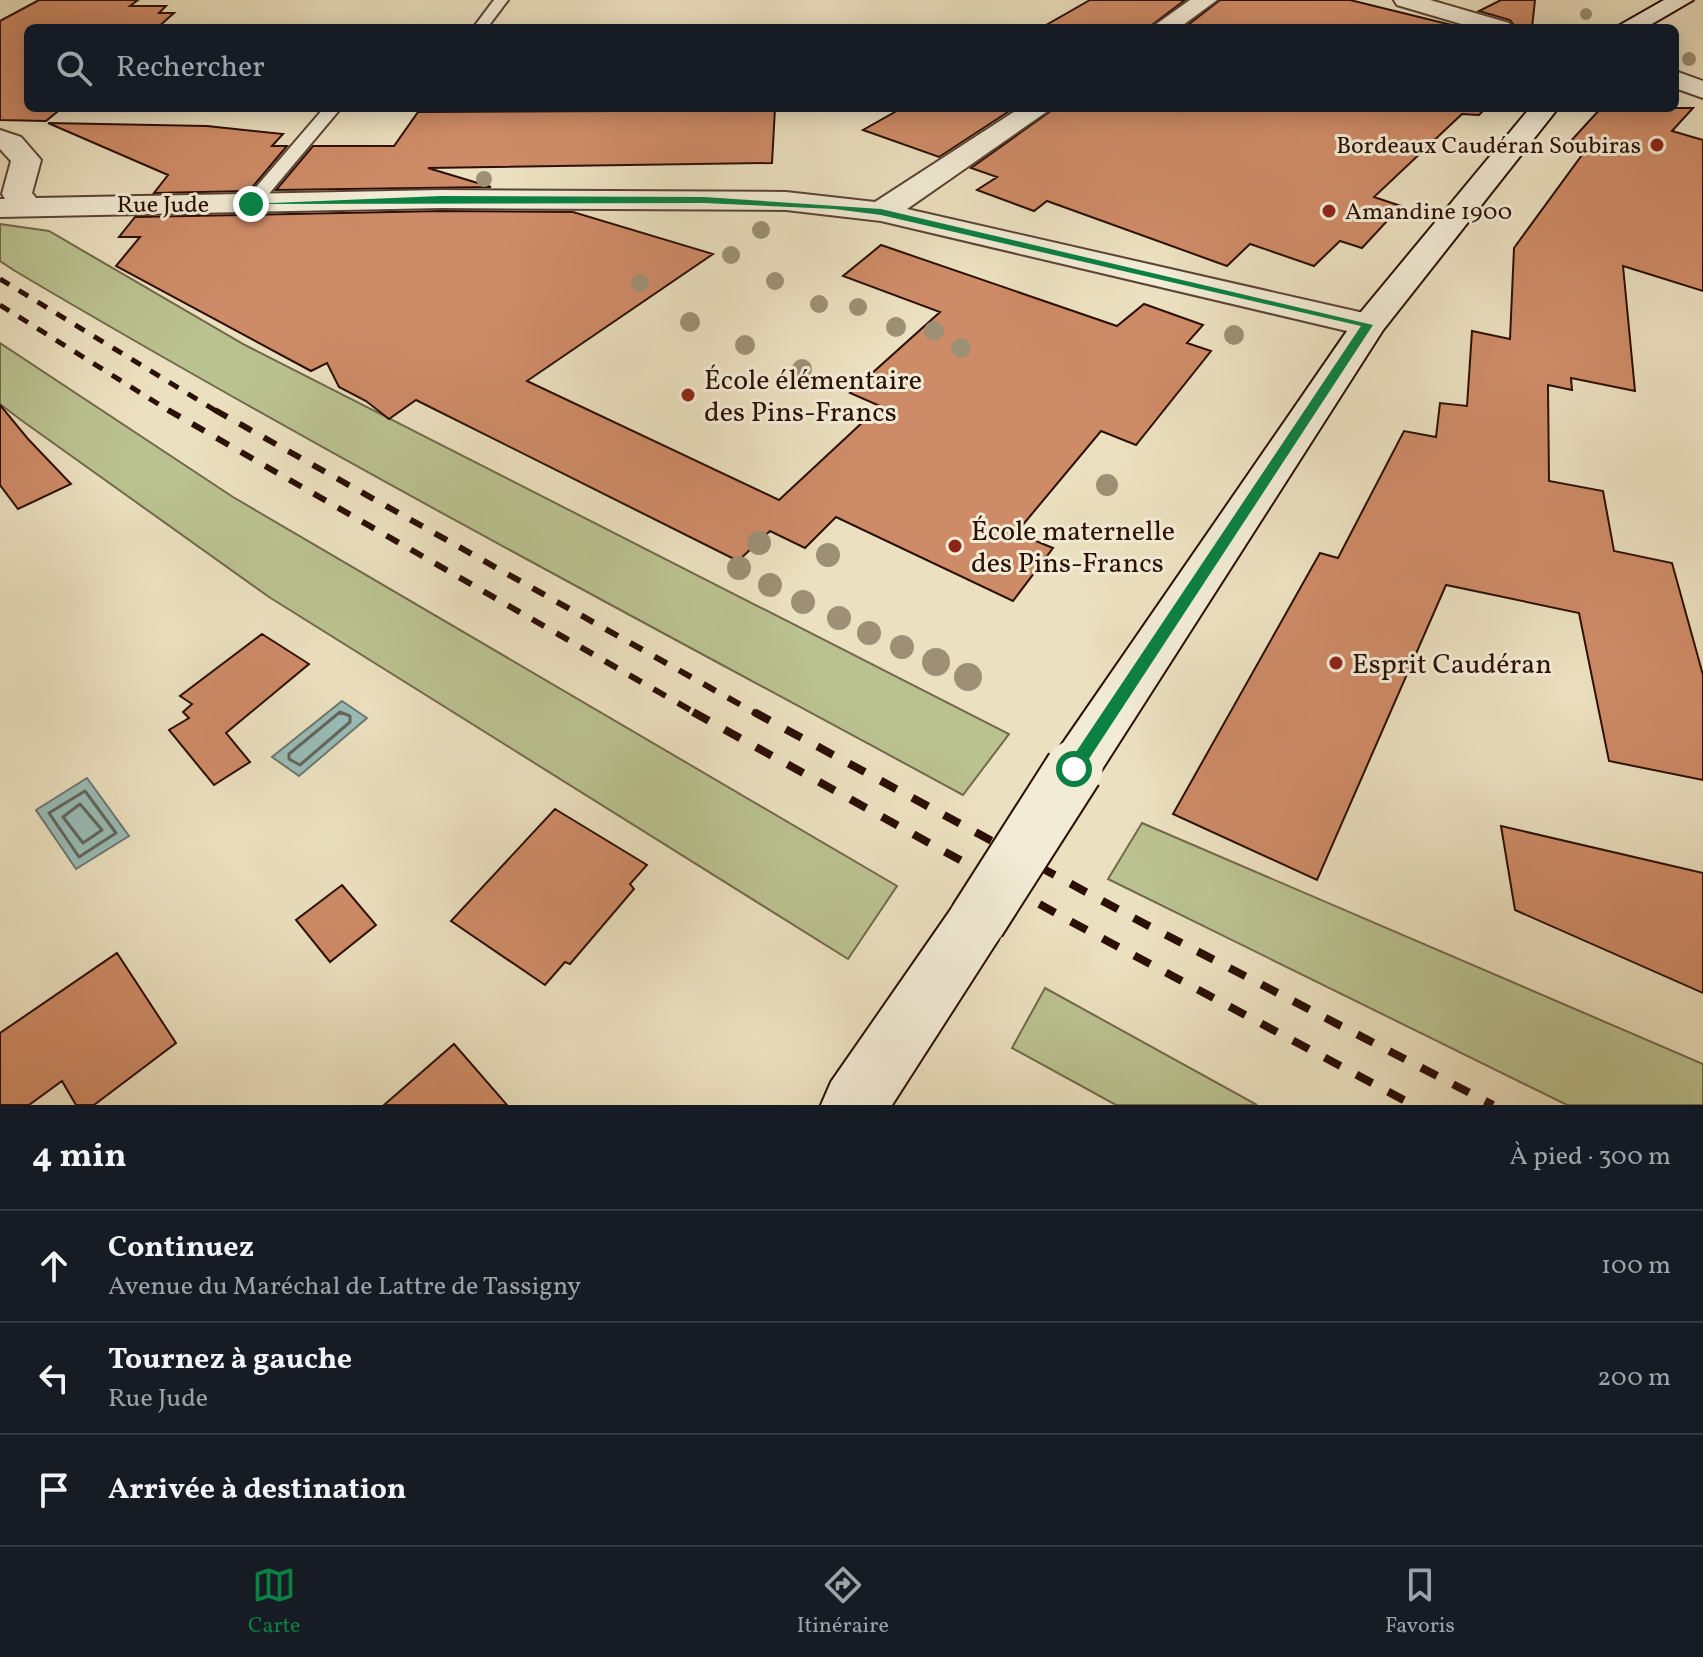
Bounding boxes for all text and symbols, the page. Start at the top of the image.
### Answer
search box [24,24,1679,112]
icon: search [52,46,96,90]
text: Rechercher [116,47,265,89]
place label: Bordeaux Caudéran Soubiras [1336,130,1641,164]
marker: Bordeaux Caudéran Soubiras [1648,136,1666,154]
route end [233,186,269,222]
street label: Rue Jude [117,189,209,223]
place label: Amandine 1900 [1345,196,1512,230]
marker: Amandine 1900 [1320,202,1338,220]
place label: École élémentaire des Pins-Francs [704,362,922,433]
marker: École élémentaire des Pins-Francs [679,386,697,404]
place label: École maternelle des Pins-Francs [971,513,1175,584]
marker: École maternelle des Pins-Francs [946,537,964,555]
place label: Esprit Caudéran [1352,646,1552,685]
marker: Esprit Caudéran [1327,654,1345,672]
route start [1056,751,1092,787]
text: 4 min [32,1134,127,1181]
text: À pied · 300 m [1509,1139,1671,1175]
text: Continuez [108,1227,254,1269]
icon: ahead [32,1244,76,1288]
text: 100 m [1601,1248,1671,1284]
text: Avenue du Maréchal de Lattre de Tassigny [108,1269,581,1305]
text: Tournez à gauche [108,1339,352,1381]
icon: left [32,1356,76,1400]
text: 200 m [1597,1360,1671,1396]
text: Rue Jude [108,1381,208,1417]
icon: arrive [32,1468,76,1512]
text: Arrivée à destination [108,1469,407,1511]
tab: Carte [248,1563,301,1642]
tab: Itinéraire [797,1563,889,1642]
tab: Favoris [1385,1563,1455,1642]

